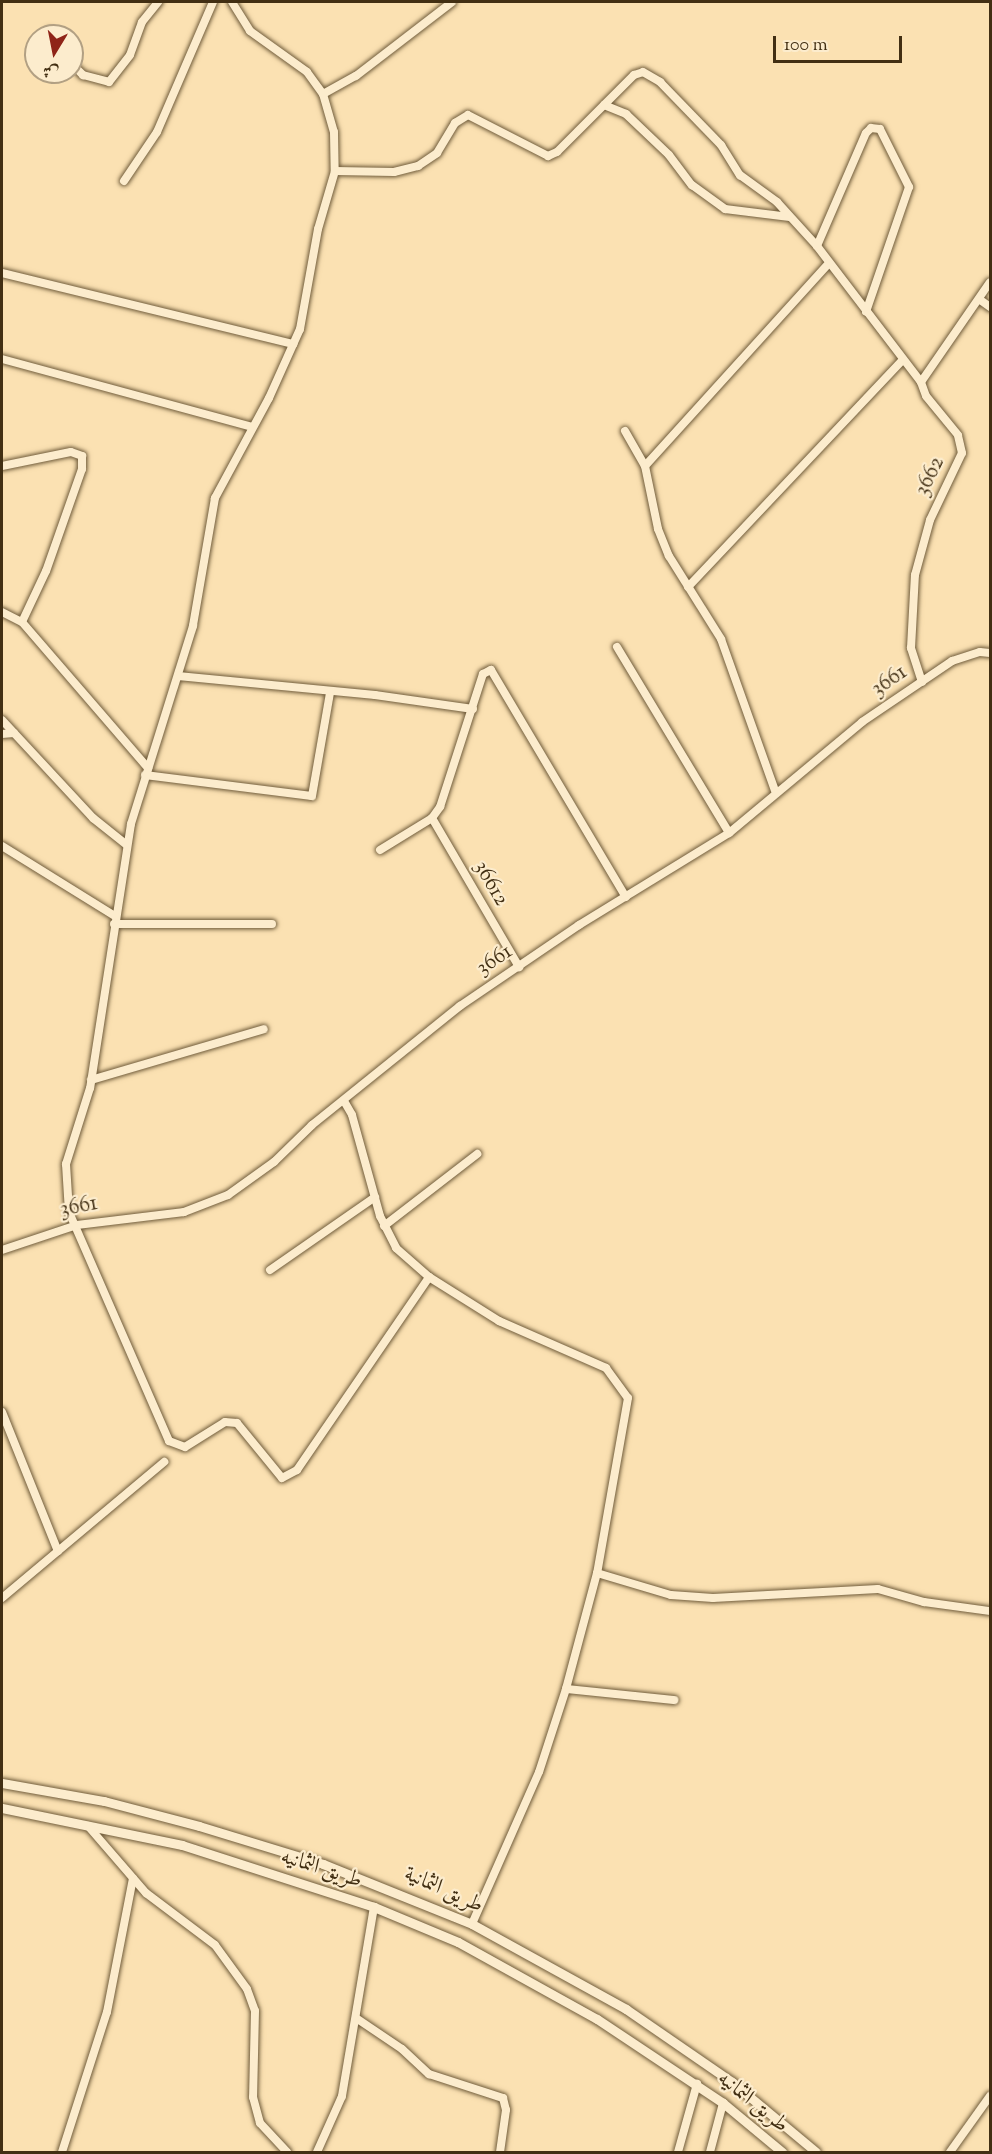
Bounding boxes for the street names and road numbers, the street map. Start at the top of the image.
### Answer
street label: 3662 [910,453,952,501]
street label: 3661 [867,660,913,704]
street label: 36612 [467,857,513,911]
street label: 3661 [472,939,518,983]
street label: 3661 [58,1191,100,1225]
street label: طريق الثمانيه [277,1844,365,1896]
street label: طريق الثمانية [399,1862,487,1920]
street label: طريق الثمانيه [711,2066,793,2140]

